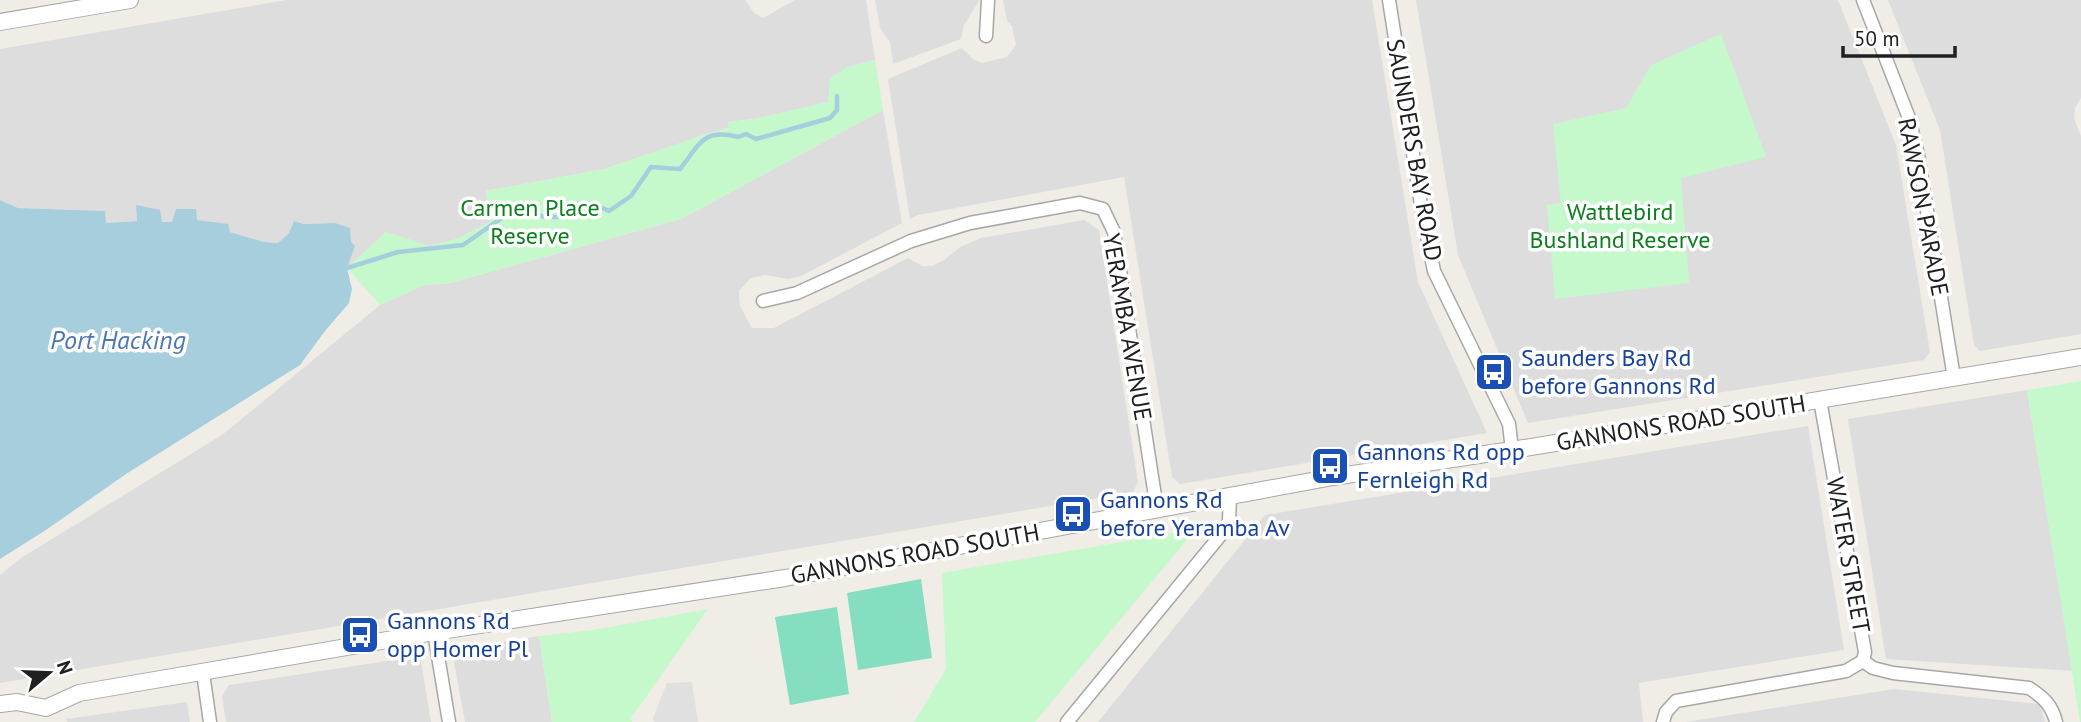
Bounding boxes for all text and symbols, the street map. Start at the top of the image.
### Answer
scale bar [1843,14,1955,58]
text: 50 m [1854,25,1900,52]
street label: SAUNDERS BAY ROAD [1380,36,1449,263]
street label: RAWSON PARADE [1891,115,1956,299]
park label: Carmen Place Reserve [460,192,600,251]
park label: Wattlebird Bushland Reserve [1530,196,1710,255]
street label: YERAMBA AVENUE [1096,231,1159,423]
water label: Port Hacking [50,323,186,356]
place label: Saunders Bay Rd before Gannons Rd [1521,342,1716,401]
bus stop icon: Saunders Bay Rd before Gannons Rd [1473,351,1515,393]
street label: GANNONS ROAD SOUTH [1554,387,1808,458]
place label: Gannons Rd opp Fernleigh Rd [1357,436,1525,495]
bus stop icon: Gannons Rd opp Fernleigh Rd [1309,445,1351,487]
street label: WATER STREET [1820,474,1877,635]
place label: Gannons Rd before Yeramba Av [1100,484,1290,543]
bus stop icon: Gannons Rd before Yeramba Av [1052,493,1094,535]
street label: GANNONS ROAD SOUTH [788,516,1042,591]
place label: Gannons Rd opp Homer Pl [387,605,528,664]
bus stop icon: Gannons Rd opp Homer Pl [339,614,381,656]
north arrow [14,638,84,708]
text: N [52,658,78,677]

